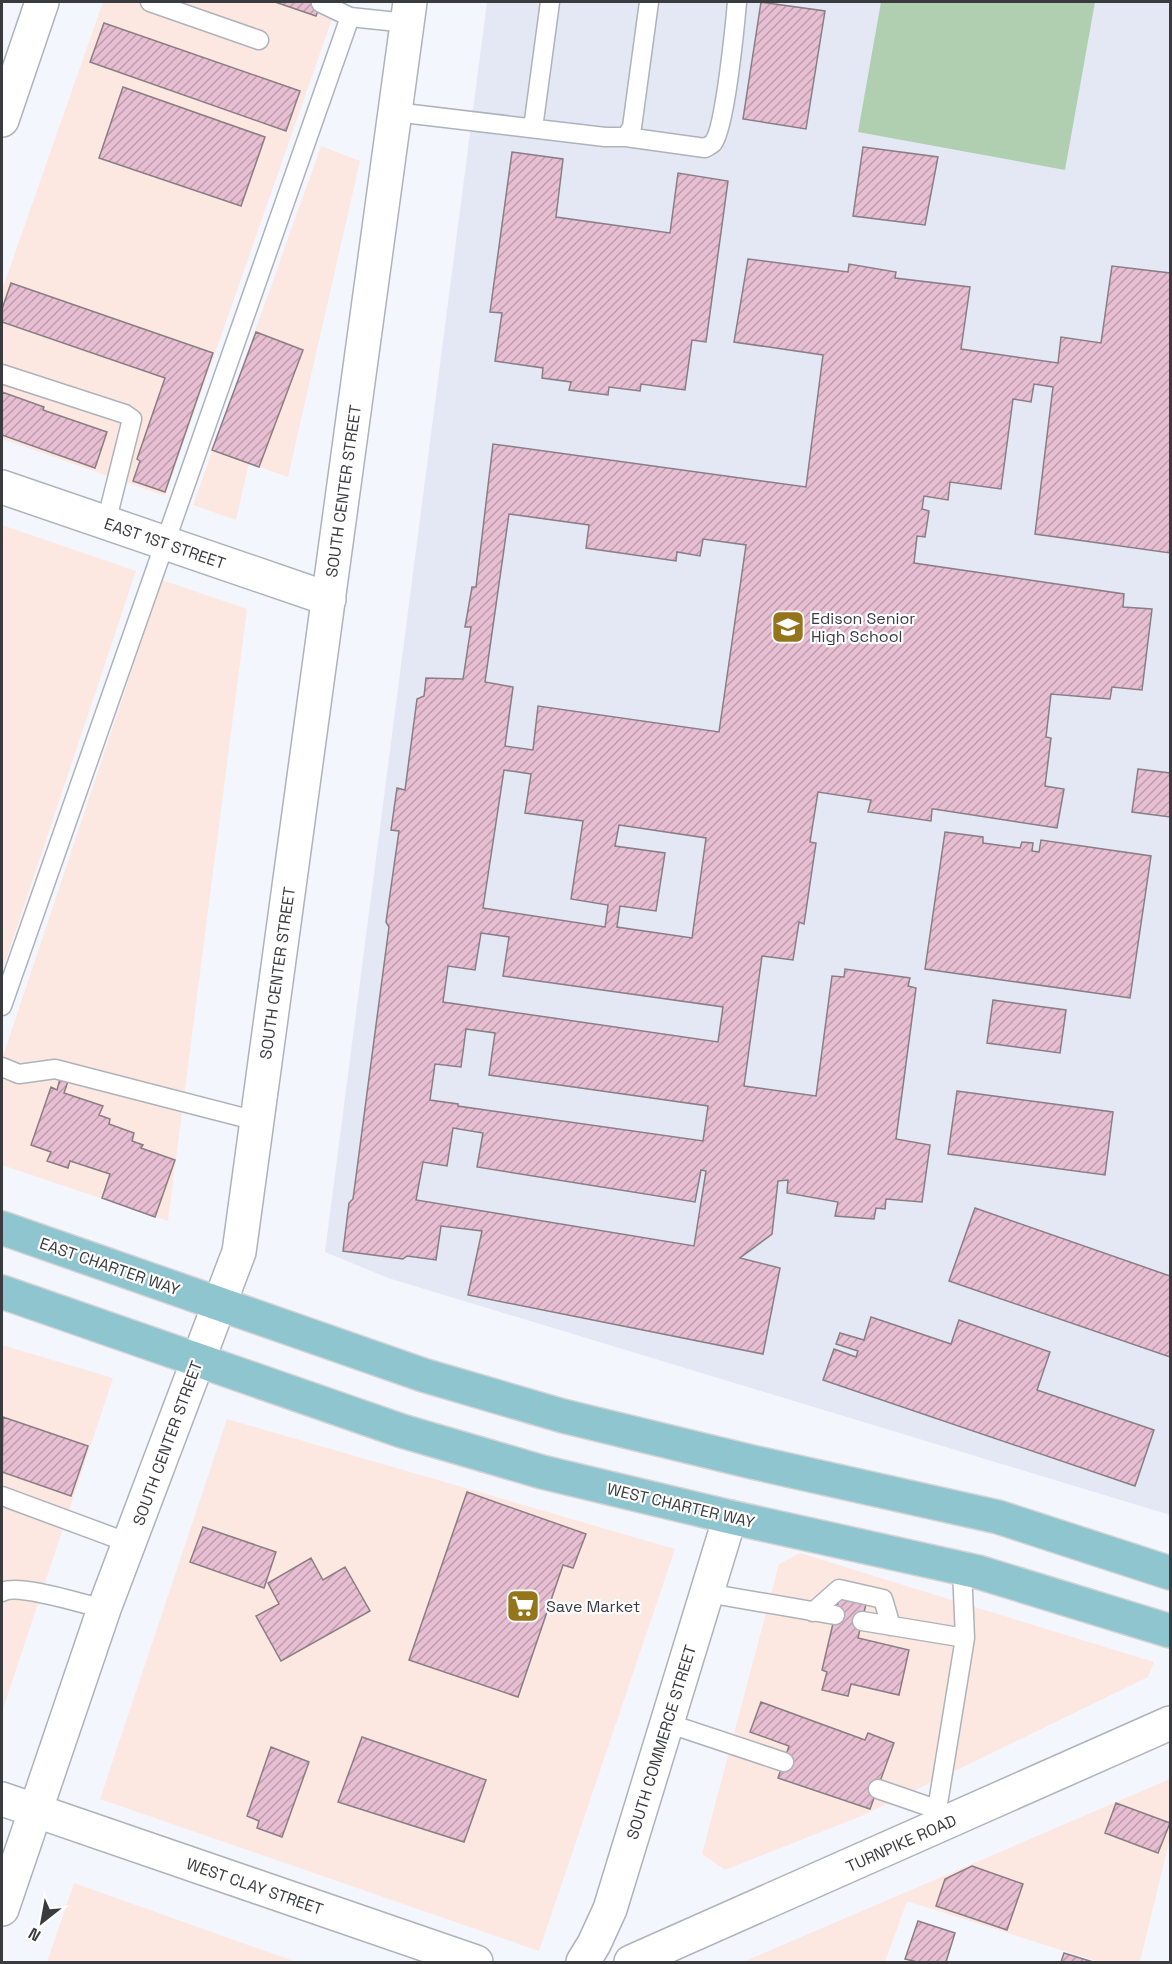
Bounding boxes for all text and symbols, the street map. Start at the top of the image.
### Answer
street label: SOUTH CENTER STREET [321,403,366,579]
street label: EAST 1ST STREET [101,513,228,574]
place label: Edison Senior High School [811,608,915,647]
school or university icon: Edison Senior High School [770,609,806,645]
street label: SOUTH CENTER STREET [255,885,300,1061]
street label: EAST CHARTER WAY [37,1233,183,1300]
street label: SOUTH CENTER STREET [128,1358,207,1529]
street label: WEST CHARTER WAY [605,1478,757,1533]
supermarket icon: Save Market [505,1588,541,1624]
place label: Save Market [546,1596,640,1617]
street label: SOUTH COMMERCE STREET [622,1642,701,1842]
street label: TURNPIKE ROAD [843,1810,960,1877]
street label: WEST CLAY STREET [184,1853,326,1920]
north arrow [12,1892,72,1952]
text: N [25,1923,45,1946]

